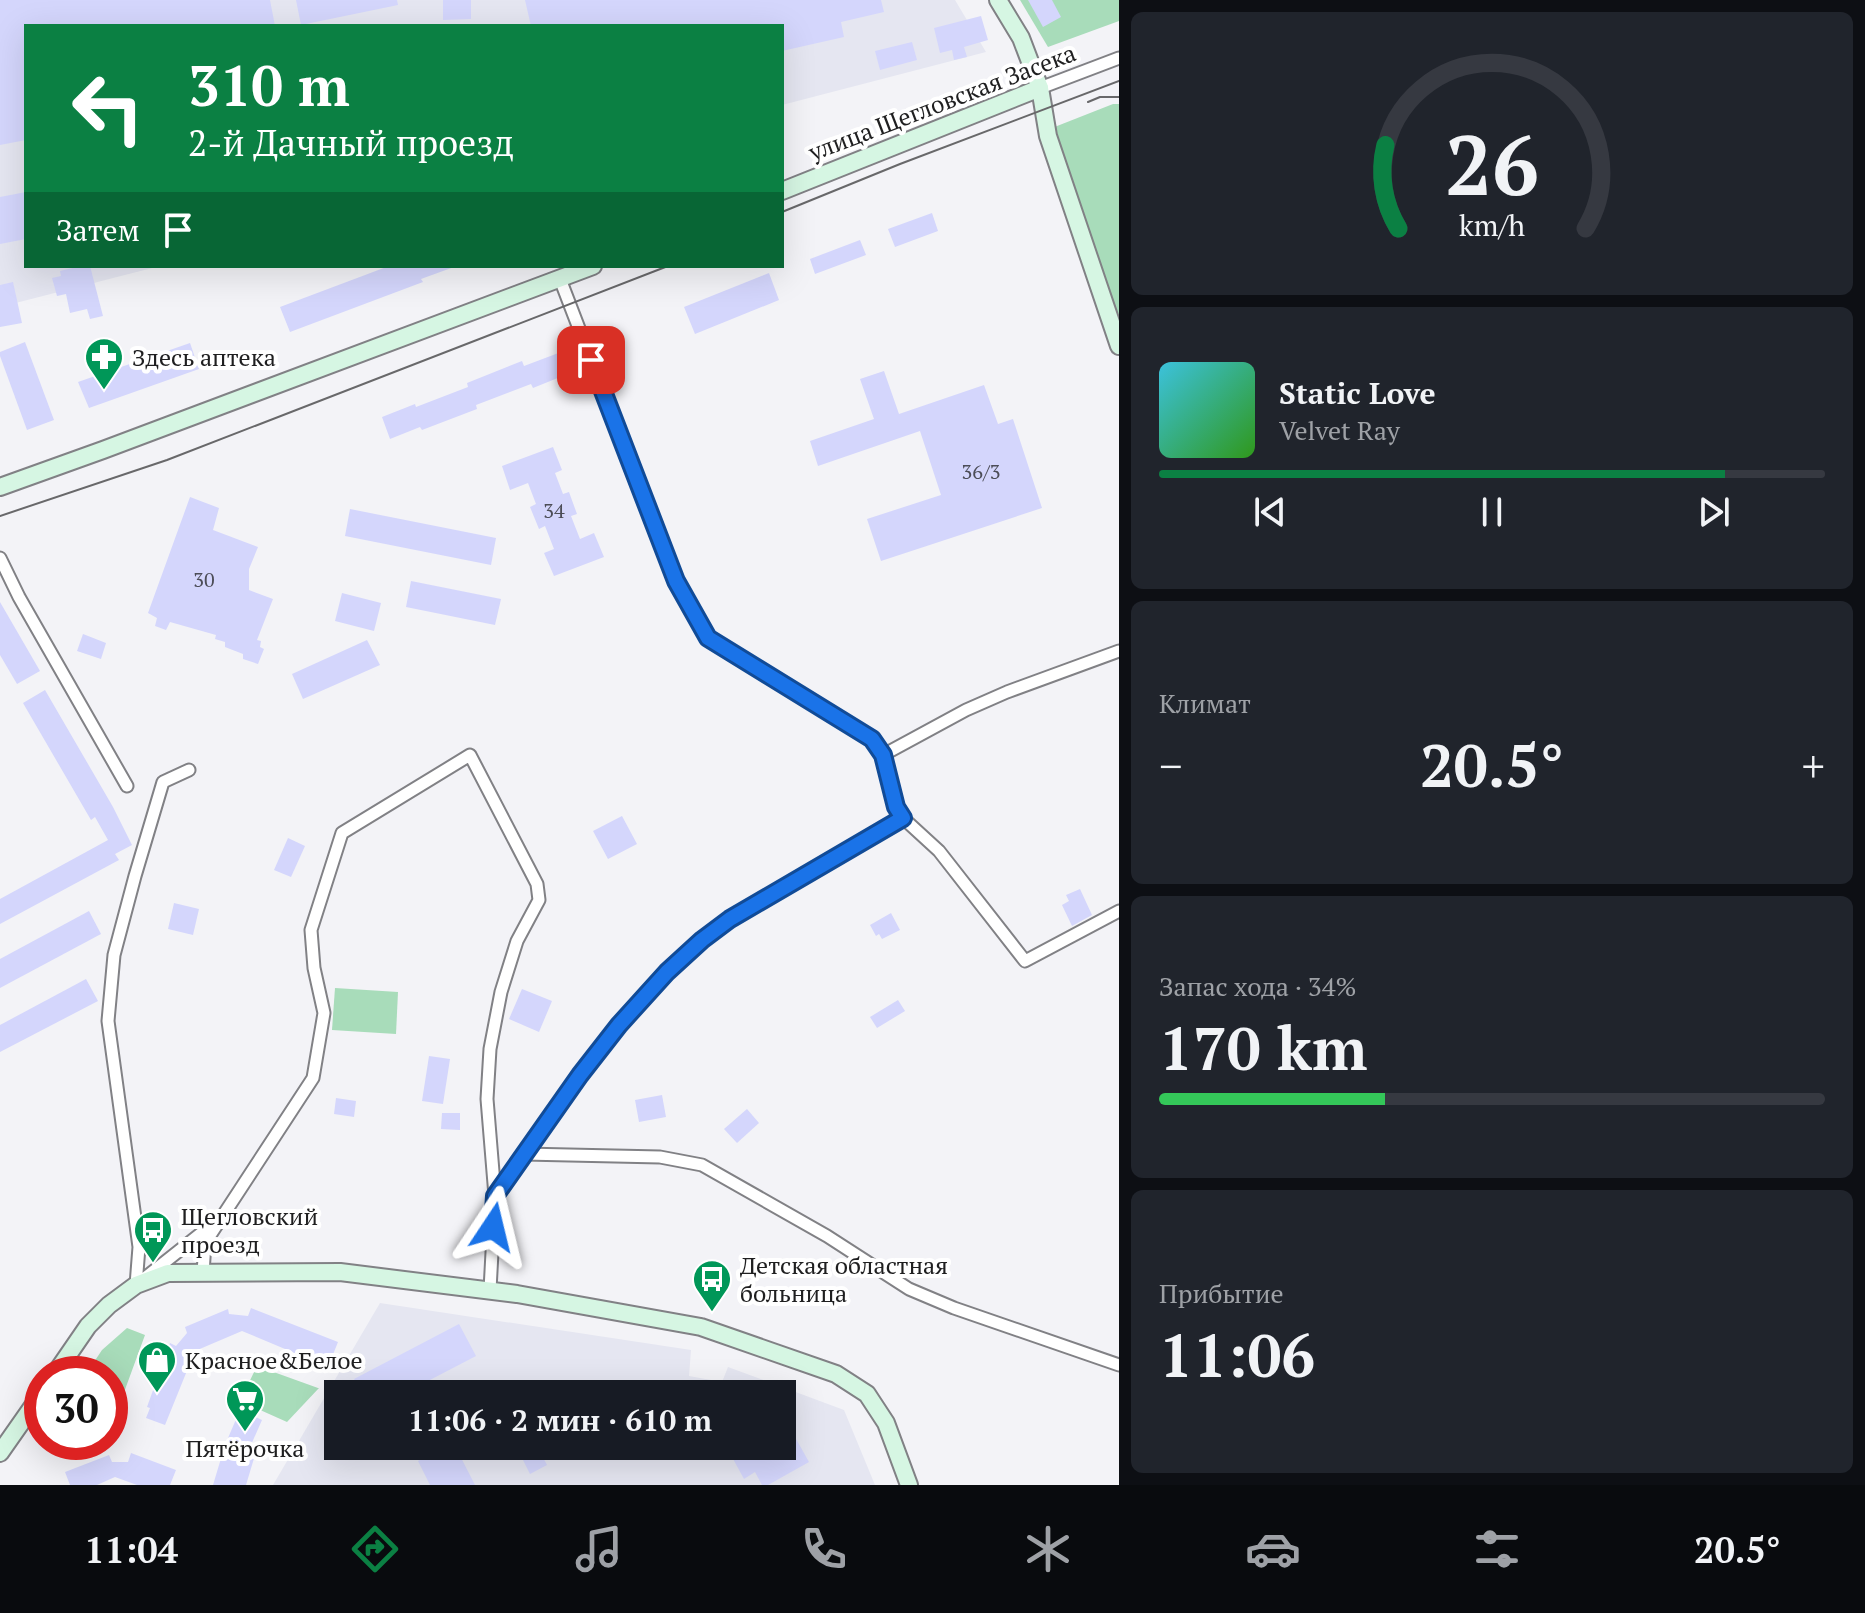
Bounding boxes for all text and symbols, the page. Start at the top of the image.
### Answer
street label: улица Щегловская Засека [803,36,1080,168]
text: 310 m [188,48,350,122]
icon: left [56,56,160,160]
text: 26 [1445,109,1539,219]
text: 2-й Дачный проезд [188,119,514,166]
text: km/h [1459,206,1525,244]
icon: arrive [156,208,200,252]
text: Затем [56,210,140,250]
pin [557,326,625,394]
pharmacy icon: Здесь аптека [83,336,125,391]
icon: arrive [569,338,613,382]
place label: Здесь аптека [132,341,276,373]
text: Static Love [1279,373,1436,413]
text: Velvet Ray [1279,413,1400,447]
house number: 36/3 [962,458,1000,485]
icon: previous [1248,490,1292,534]
icon: pause [1470,490,1514,534]
icon: next [1692,490,1736,534]
house number: 34 [543,497,565,524]
house number: 30 [193,566,215,593]
text: Климат [1159,686,1251,720]
text: 20.5° [1420,725,1564,804]
text: − [1159,736,1182,795]
text: + [1802,736,1825,795]
text: Запас хода · 34% [1159,969,1357,1003]
text: 170 km [1159,1008,1367,1087]
position arrow [451,1185,535,1269]
place label: Щегловский проезд [181,1200,318,1260]
bus stop icon: Щегловский проезд [132,1209,174,1264]
place label: Детская областная больница [740,1249,948,1309]
bus stop icon: Детская областная больница [691,1258,733,1313]
text: Прибытие [1159,1276,1284,1310]
text: 11:06 [1159,1315,1315,1394]
shop icon: Красное&Белое [136,1339,178,1394]
place label: Красное&Белое [185,1344,363,1376]
speed limit sign: 30 [24,1356,128,1460]
supermarket icon: Пятёрочка [224,1378,266,1433]
text: 11:06 · 2 мин · 610 m [408,1400,712,1440]
place label: Пятёрочка [186,1432,304,1464]
icon: directions [347,1521,403,1577]
icon: music [571,1521,627,1577]
icon: phone [796,1521,852,1577]
icon: climate [1020,1521,1076,1577]
icon: car [1245,1521,1301,1577]
icon: filters [1469,1521,1525,1577]
text: 11:04 [84,1526,178,1573]
text: 20.5° [1694,1526,1781,1573]

